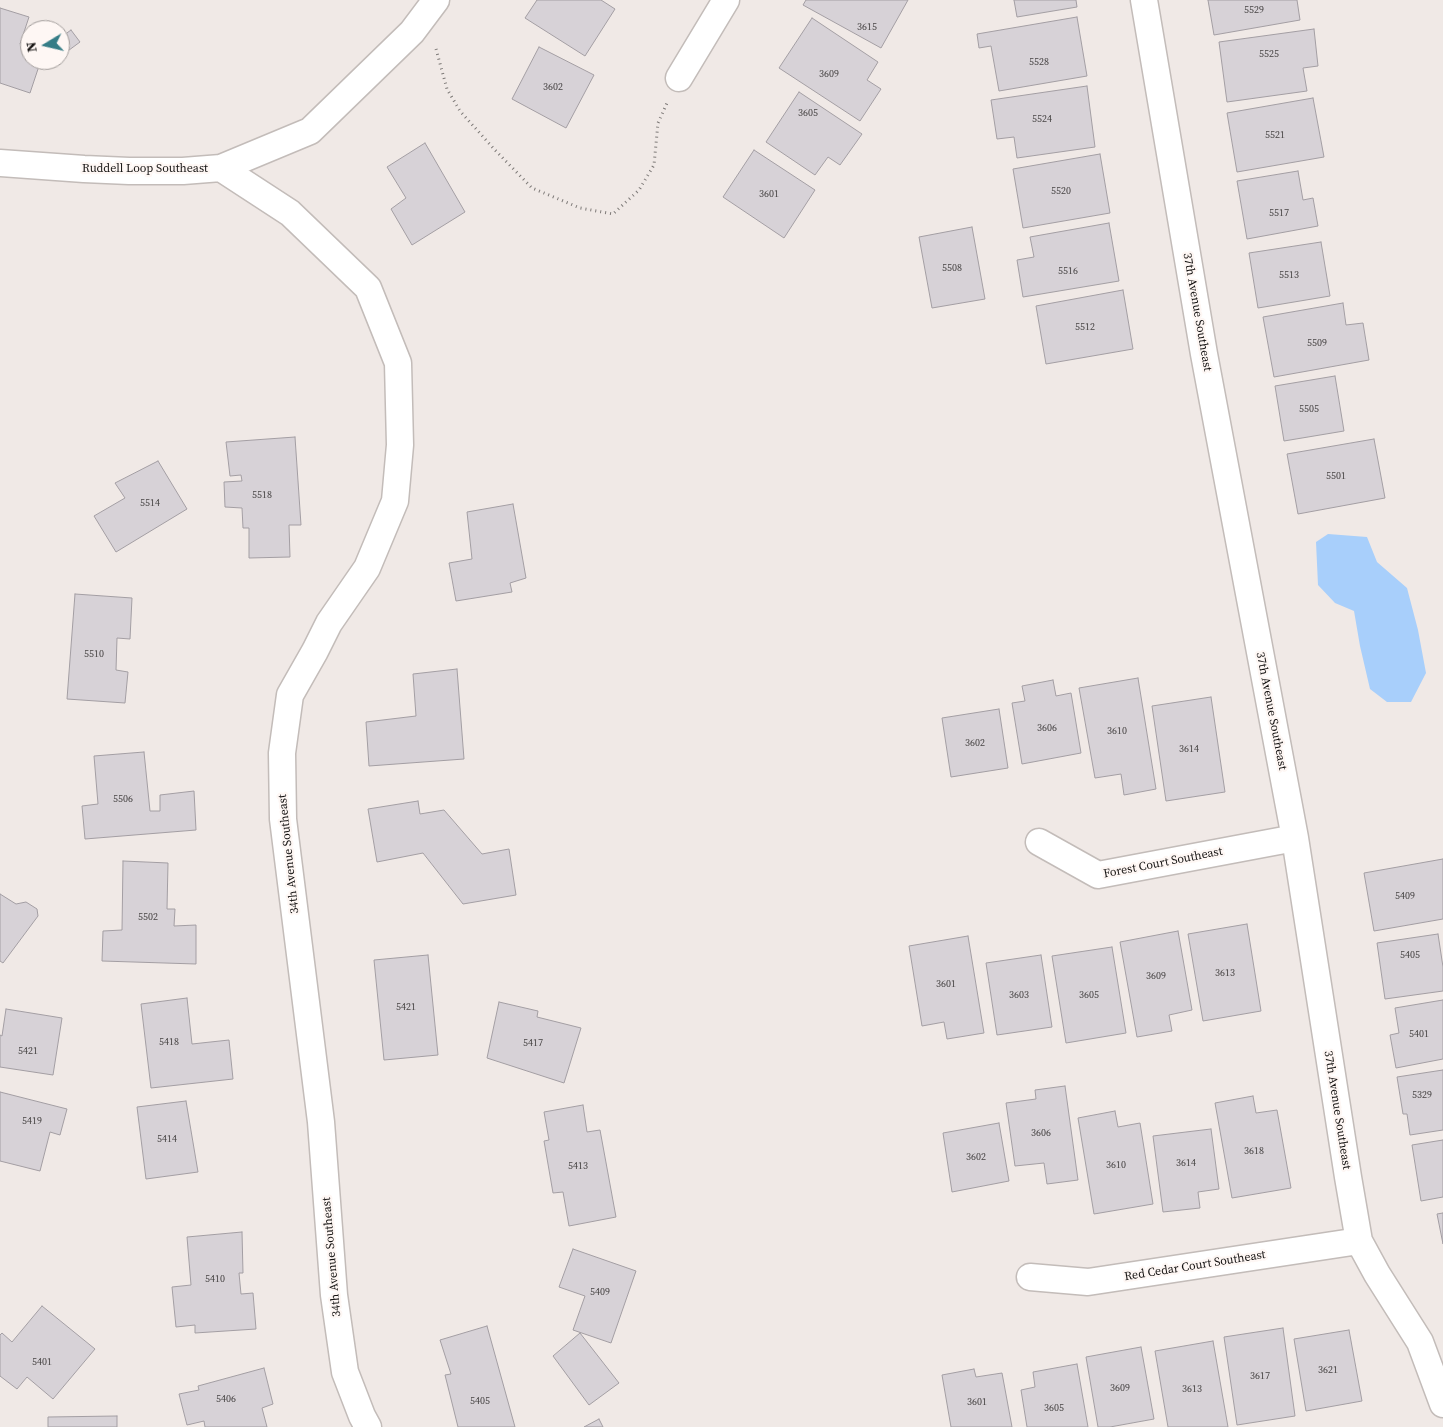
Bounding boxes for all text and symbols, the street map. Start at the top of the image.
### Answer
house number: 5529 [1244,4,1264,16]
north arrow [20,20,70,70]
house number: 3615 [857,21,877,33]
text: N [20,41,42,54]
house number: 5525 [1259,48,1279,60]
house number: 5528 [1029,56,1049,68]
house number: 3609 [819,68,839,80]
house number: 3602 [543,81,563,93]
house number: 3605 [798,107,818,119]
house number: 5524 [1032,113,1052,125]
house number: 5521 [1265,129,1285,141]
street label: Ruddell Loop Southeast [82,162,208,176]
house number: 5520 [1051,185,1071,197]
house number: 3601 [759,188,779,200]
house number: 5517 [1269,207,1289,219]
street label: 37th Avenue Southeast [1179,252,1215,372]
house number: 5508 [942,262,962,274]
house number: 5516 [1058,265,1078,277]
house number: 5513 [1279,269,1299,281]
house number: 5512 [1075,321,1095,333]
house number: 5509 [1307,337,1327,349]
house number: 5505 [1299,403,1319,415]
house number: 5501 [1326,470,1346,482]
house number: 5518 [252,489,272,501]
house number: 5514 [140,497,160,509]
house number: 5510 [84,648,104,660]
street label: 37th Avenue Southeast [1252,651,1290,771]
house number: 3606 [1037,722,1057,734]
house number: 3610 [1107,725,1127,737]
house number: 3602 [965,737,985,749]
house number: 3614 [1179,743,1199,755]
house number: 5506 [113,793,133,805]
street label: 34th Avenue Southeast [276,794,302,914]
street label: Forest Court Southeast [1102,844,1224,882]
house number: 5409 [1395,890,1415,902]
house number: 5502 [138,911,158,923]
house number: 5405 [1400,949,1420,961]
house number: 3613 [1215,967,1235,979]
house number: 3609 [1146,970,1166,982]
house number: 3601 [936,978,956,990]
house number: 3603 [1009,989,1029,1001]
house number: 3605 [1079,989,1099,1001]
house number: 5421 [396,1001,416,1013]
house number: 5401 [1409,1028,1429,1040]
house number: 5418 [159,1036,179,1048]
house number: 5417 [523,1037,543,1049]
house number: 5421 [18,1045,38,1057]
street label: 37th Avenue Southeast [1320,1050,1354,1170]
house number: 5329 [1412,1089,1432,1101]
house number: 5419 [22,1115,42,1127]
house number: 3606 [1031,1127,1051,1139]
house number: 5414 [157,1133,177,1145]
house number: 3618 [1244,1145,1264,1157]
house number: 3602 [966,1151,986,1163]
house number: 3614 [1176,1157,1196,1169]
house number: 3610 [1106,1159,1126,1171]
house number: 5413 [568,1160,588,1172]
street label: 34th Avenue Southeast [320,1197,344,1317]
street label: Red Cedar Court Southeast [1123,1248,1267,1284]
house number: 5410 [205,1273,225,1285]
house number: 5409 [590,1286,610,1298]
house number: 5401 [32,1356,52,1368]
house number: 3621 [1318,1364,1338,1376]
house number: 3617 [1250,1370,1270,1382]
house number: 3609 [1110,1382,1130,1394]
house number: 3613 [1182,1383,1202,1395]
house number: 5406 [216,1393,236,1405]
house number: 5405 [470,1395,490,1407]
house number: 3601 [967,1396,987,1408]
house number: 3605 [1044,1402,1064,1414]

